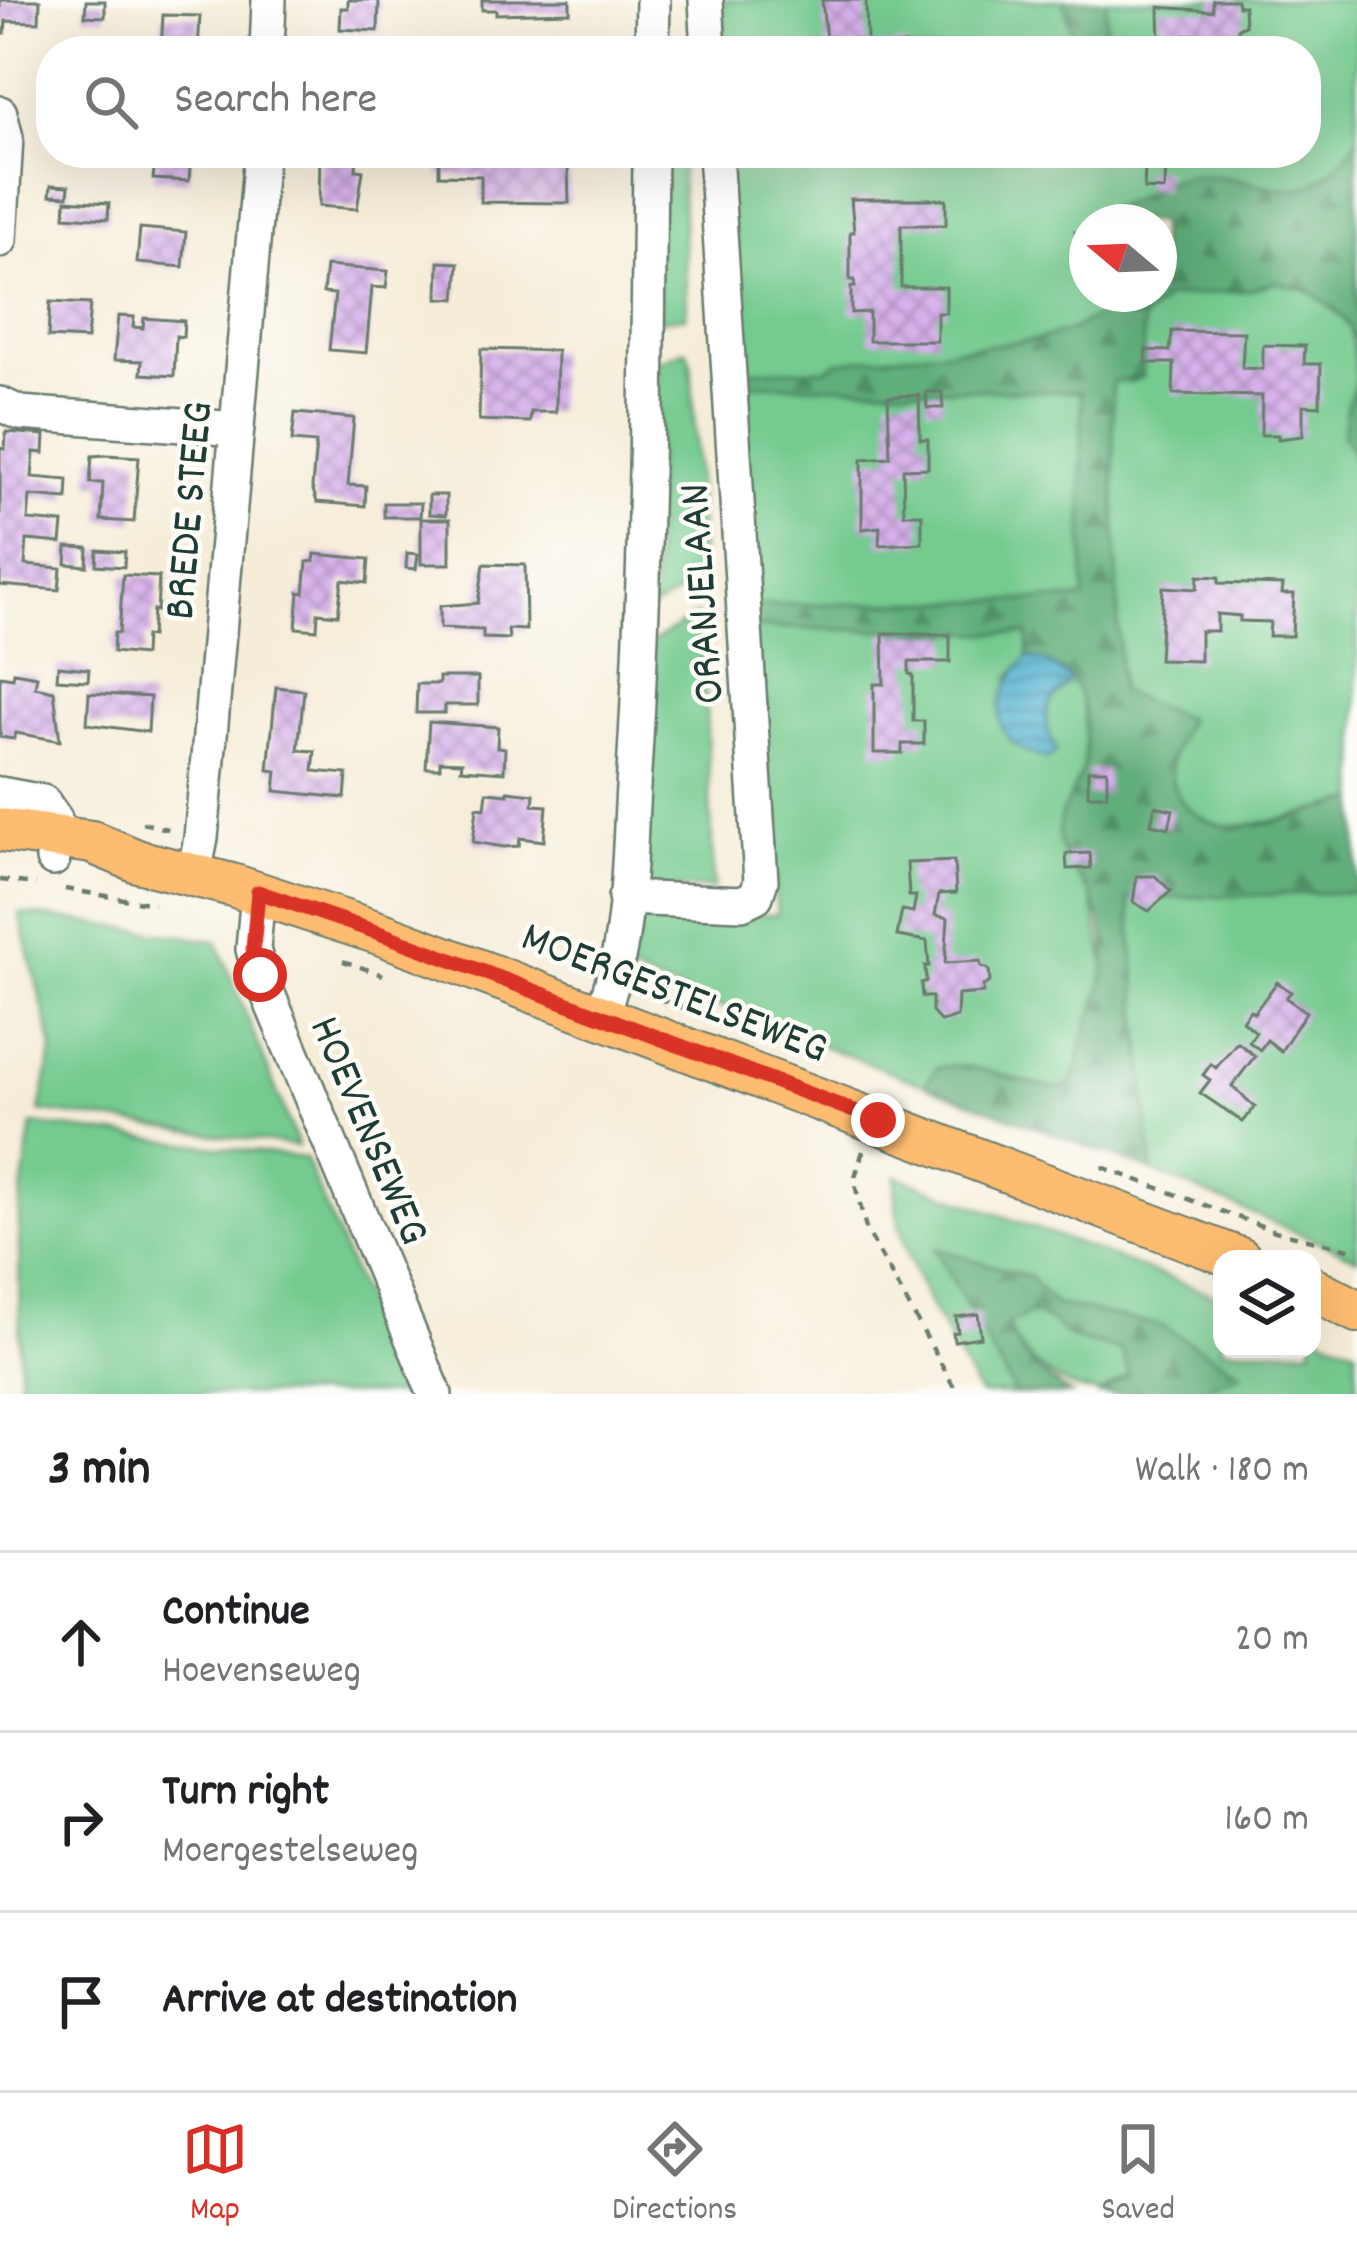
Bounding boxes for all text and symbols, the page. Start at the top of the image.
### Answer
search box [36,36,1321,168]
icon: search [78,69,144,135]
text: Search here [174,70,377,134]
north arrow [1069,204,1177,312]
street label: BREDE STEEG [151,399,233,623]
street label: ORANJELAAN [665,481,745,706]
street label: MOERGESTELSEWEG [511,908,836,1083]
route start [233,948,287,1002]
street label: HOEVENSEWEG [290,1007,443,1256]
route end [851,1093,905,1147]
map controls [1213,1250,1321,1358]
button: layers [1213,1250,1321,1358]
text: 3 min [48,1436,150,1508]
text: Walk · 180 m [1135,1445,1309,1500]
text: Continue [162,1582,310,1646]
icon: ahead [48,1609,114,1675]
text: 20 m [1235,1614,1309,1669]
text: Hoevenseweg [162,1646,361,1701]
text: Turn right [162,1762,329,1826]
icon: right [48,1789,114,1855]
text: 160 m [1224,1794,1309,1849]
text: Moergestelseweg [162,1826,418,1881]
icon: arrive [48,1969,114,2035]
text: Arrive at destination [162,1970,517,2034]
tab: Map [182,2116,248,2235]
tab: Directions [612,2116,737,2235]
tab: Saved [1101,2116,1175,2235]

